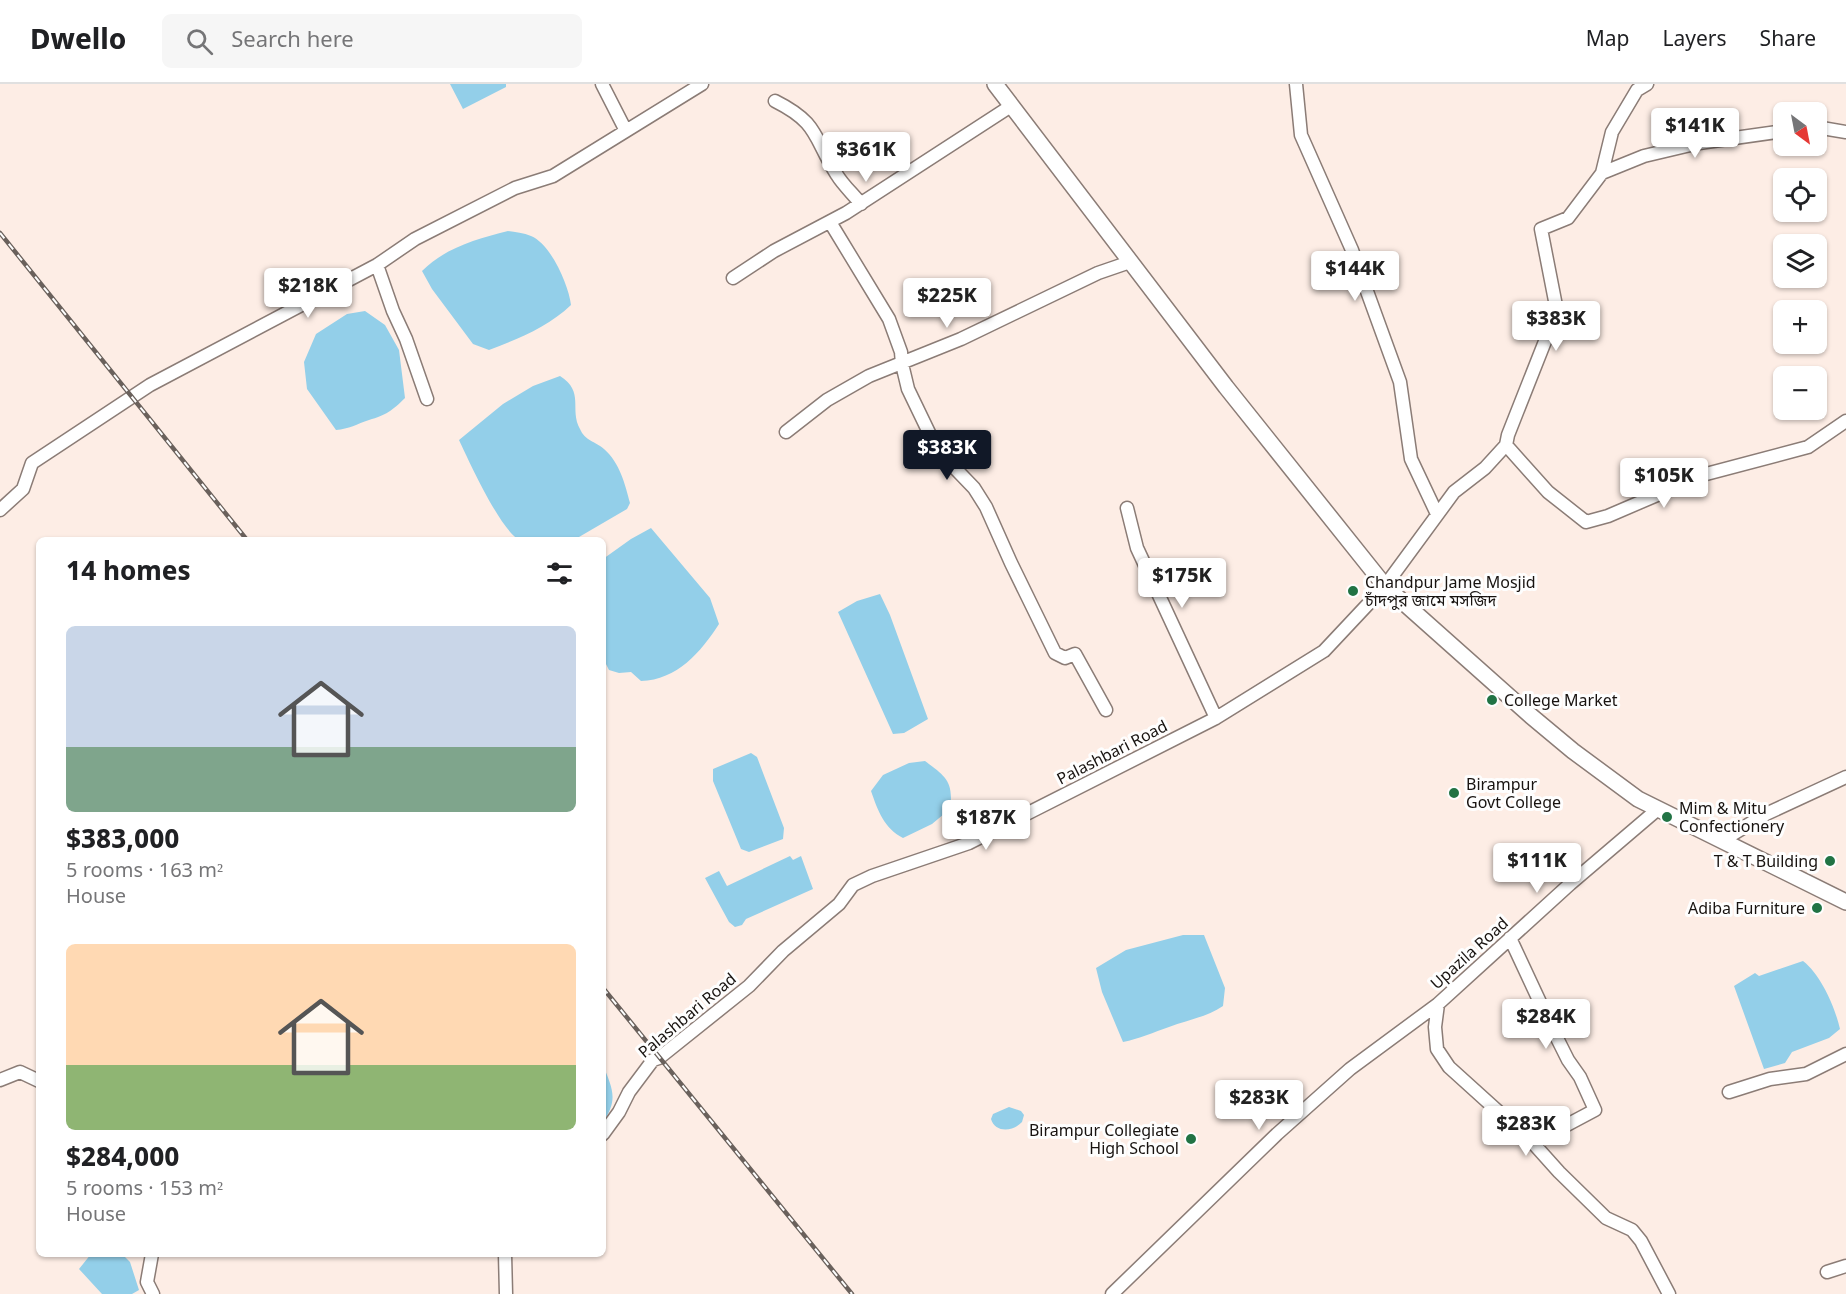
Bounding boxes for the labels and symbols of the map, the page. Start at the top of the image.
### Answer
north arrow [1773,102,1827,156]
pin: $141K [1653,108,1737,159]
pin: $361K [824,132,908,183]
pin: $144K [1313,251,1397,302]
pin: $218K [266,268,350,319]
pin: $225K [905,278,989,329]
pin: $383K [1514,301,1598,352]
pin: $383K [905,430,989,481]
pin: $105K [1622,458,1706,509]
pin: $175K [1140,558,1224,609]
place label: Chandpur Jame Mosjid চাঁদপুর জামে মসজিদ [1364,573,1536,613]
marker: Chandpur Jame Mosjid চাঁদপুর জামে মসজিদ [1346,584,1360,598]
place label: College Market [1504,691,1618,713]
marker: College Market [1485,693,1499,707]
street label: Palashbari Road [1054,716,1172,791]
place label: Birampur Govt College [1466,775,1561,815]
marker: Birampur Govt College [1447,786,1461,800]
place label: Mim & Mitu Confectionery [1679,799,1785,839]
pin: $187K [944,800,1028,851]
marker: Mim & Mitu Confectionery [1660,810,1674,824]
pin: $111K [1495,843,1579,894]
place label: T & T Building [1714,852,1818,874]
marker: T & T Building [1823,854,1837,868]
place label: Adiba Furniture [1688,899,1805,921]
marker: Adiba Furniture [1810,901,1824,915]
street label: Upazila Road [1427,914,1514,995]
street label: Palashbari Road [635,969,742,1064]
pin: $284K [1504,999,1588,1050]
pin: $283K [1217,1080,1301,1131]
pin: $283K [1484,1106,1568,1157]
place label: Birampur Collegiate High School [1029,1121,1179,1161]
marker: Birampur Collegiate High School [1184,1132,1198,1146]

